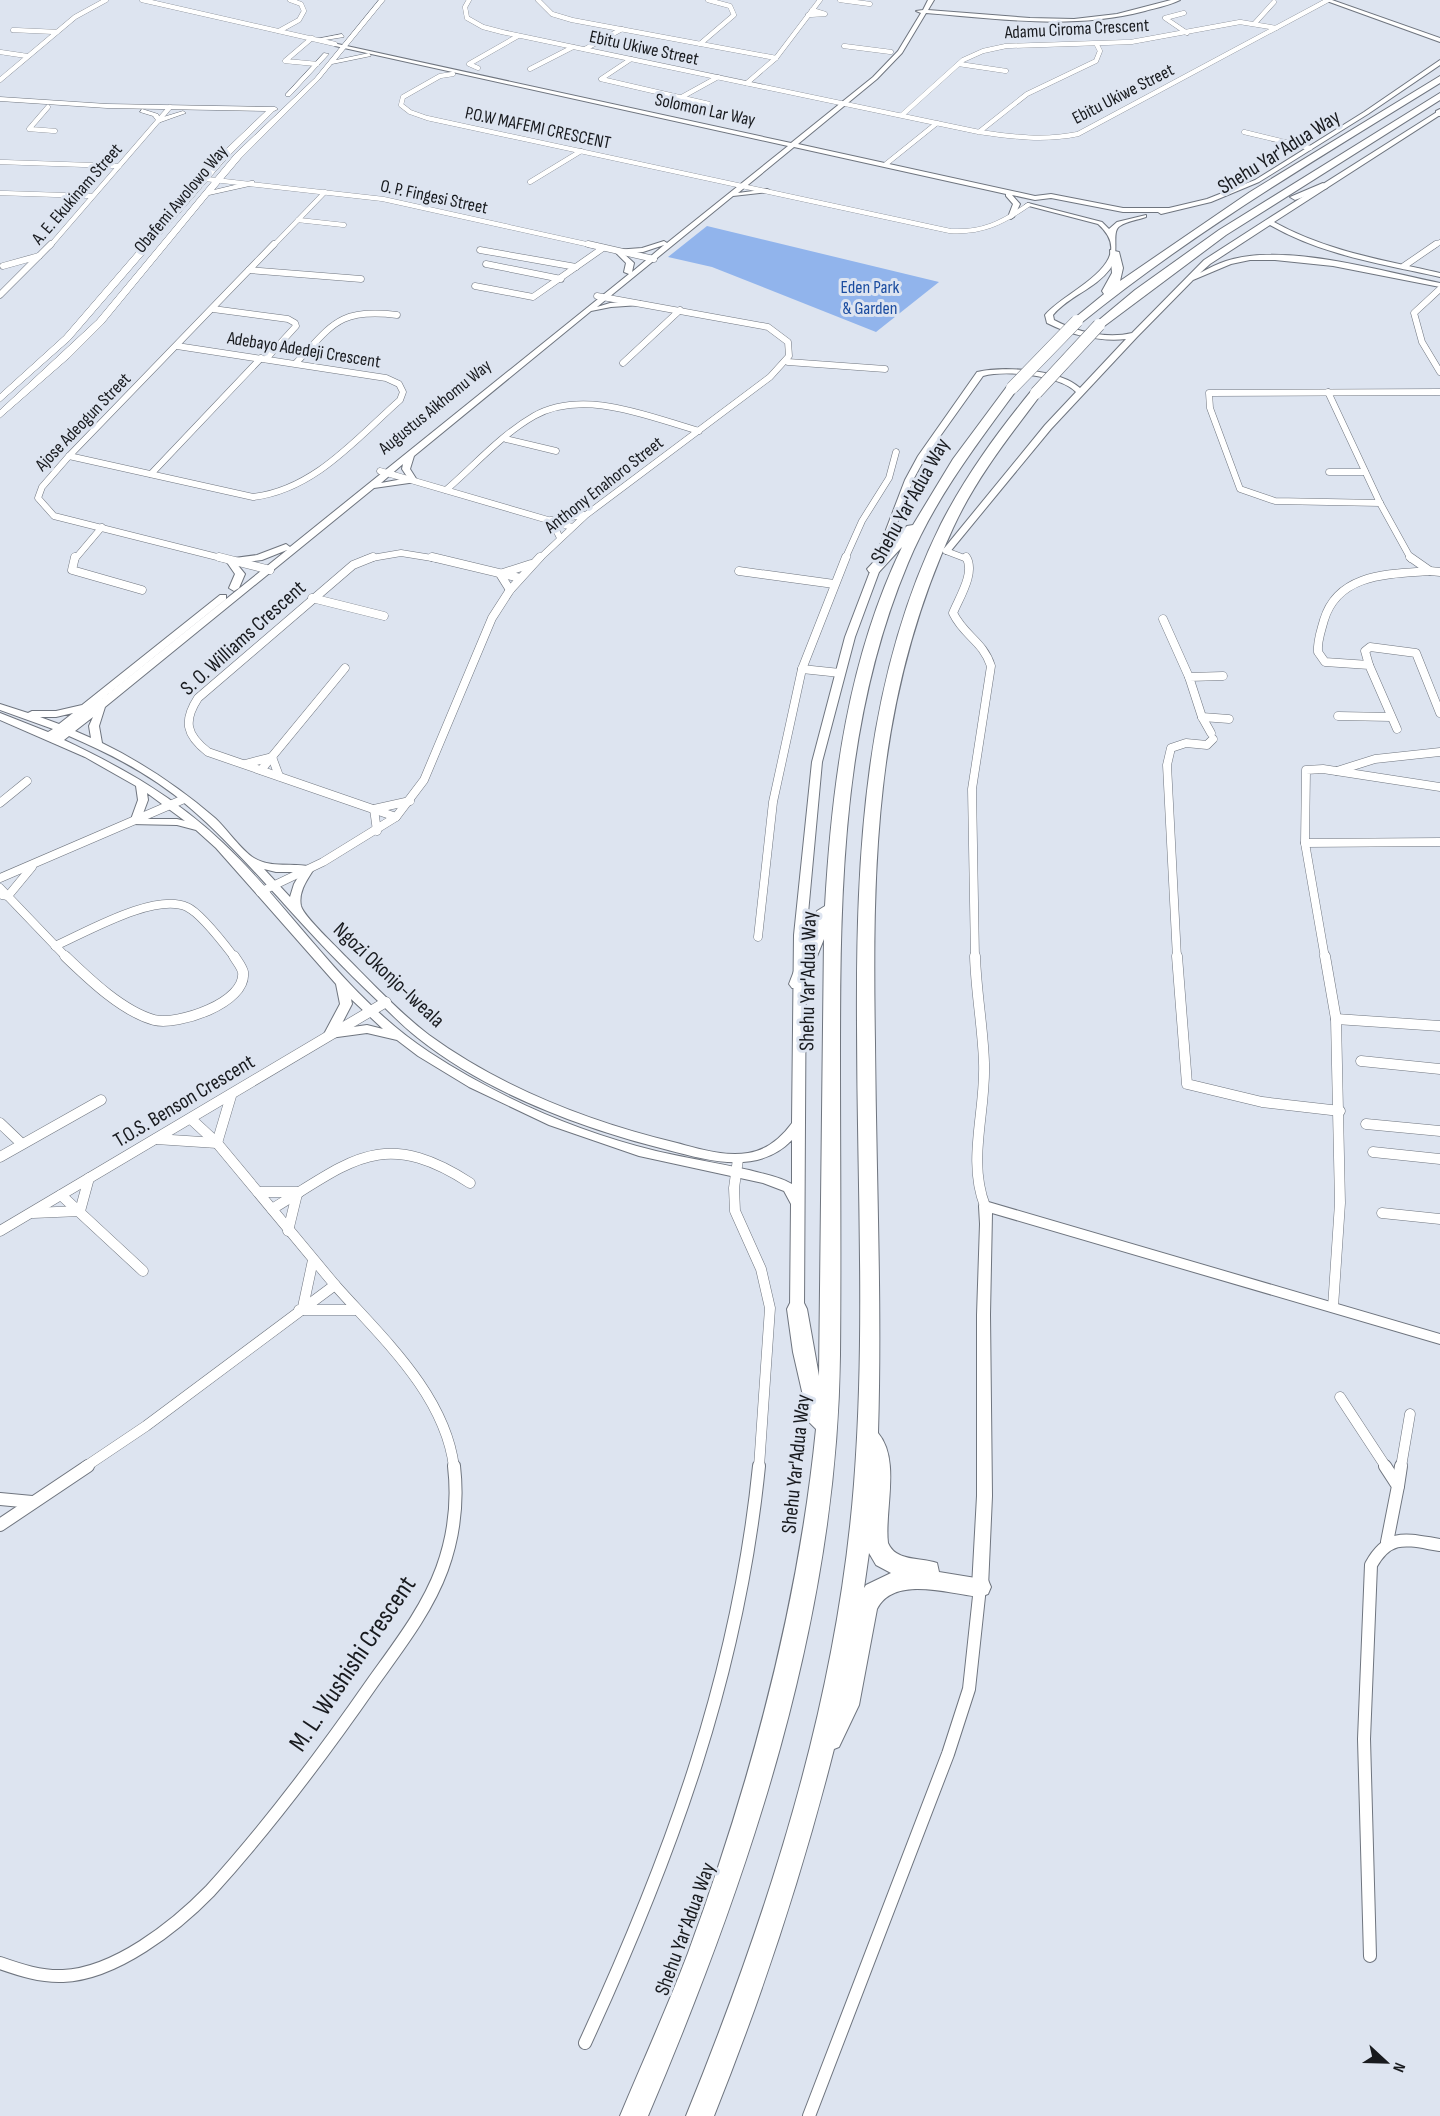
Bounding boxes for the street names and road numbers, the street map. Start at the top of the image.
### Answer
street label: Adamu Ciroma Crescent [1003,15,1150,43]
street label: Ebitu Ukiwe Street [587,26,701,70]
street label: Ebitu Ukiwe Street [1069,59,1178,129]
street label: Solomon Lar Way [653,89,757,131]
street label: P.O.W MAFEMI CRESCENT [463,102,613,154]
street label: Shehu Yar'Adua Way [1213,104,1345,200]
street label: A. E. Ekukinam Street [27,139,127,250]
street label: Obafemi Awolowo Way [130,141,232,257]
street label: O. P. Fingesi Street [378,175,490,219]
street label: Adebayo Adedeji Crescent [225,327,383,373]
street label: Augustus Aikhomu Way [374,355,496,459]
street label: Ajose Adeogun Street [30,368,135,476]
street label: Anthony Enahoro Street [540,432,668,538]
street label: Shehu Yar'Adua Way [865,434,955,568]
street label: S. O. Williams Crescent [175,575,311,701]
street label: Shehu Yar'Adua Way [794,911,822,1051]
street label: Ngozi Okonjo-Iweala [328,917,450,1033]
street label: T.O.S. Benson Crescent [109,1049,259,1153]
street label: Shehu Yar'Adua Way [776,1393,816,1535]
street label: M. L. Wushishi Crescent [283,1570,423,1758]
street label: Shehu Yar'Adua Way [649,1859,721,1999]

